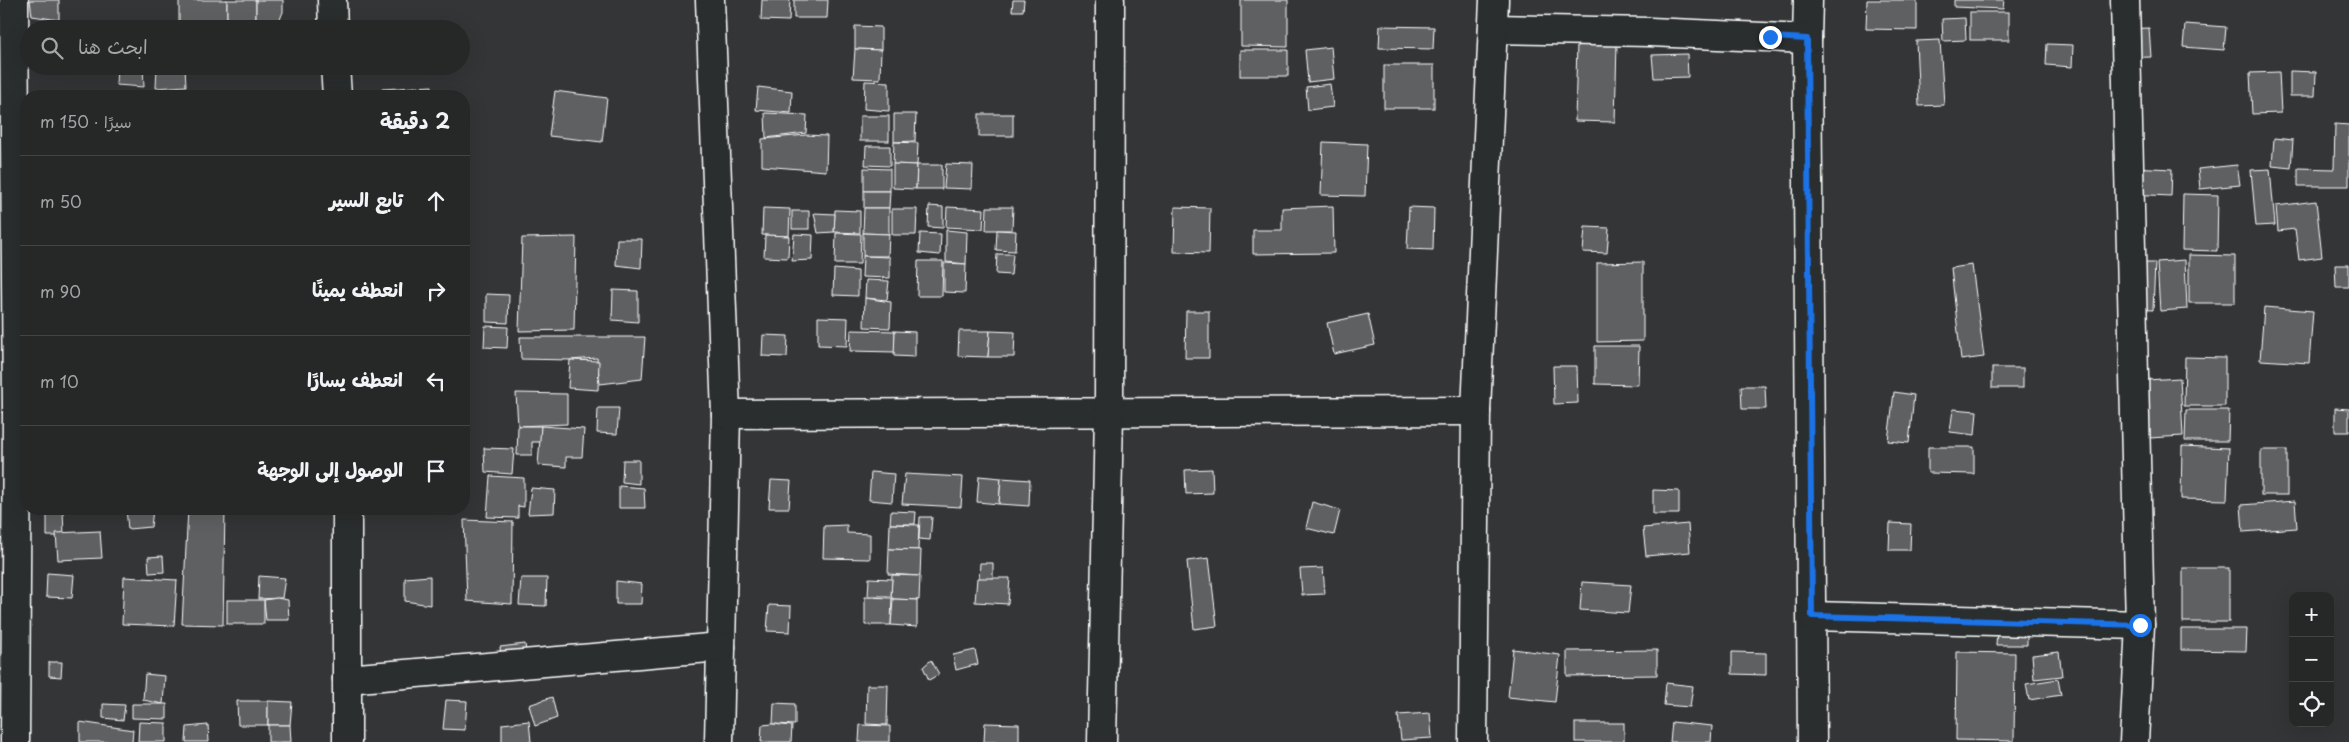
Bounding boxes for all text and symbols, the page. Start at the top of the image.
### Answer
search box [20,20,470,75]
route end [1759,26,1782,49]
text: ابحث هنا [78,32,148,60]
icon: search [38,34,66,62]
text: 2 دقيقة [380,104,450,136]
text: سيرًا · 150 m [40,109,132,133]
text: تابع السير [329,185,403,213]
icon: ahead [422,187,450,215]
text: 50 m [40,189,82,213]
text: انعطف يمينًا [312,275,403,303]
icon: right [422,277,450,305]
text: 90 m [40,279,81,303]
text: انعطف يسارًا [307,365,403,393]
icon: left [422,367,450,395]
text: 10 m [40,369,79,393]
text: الوصول إلى الوجهة [257,455,403,483]
icon: arrive [422,457,450,485]
map controls [2289,592,2334,727]
button: + [2289,592,2334,637]
route start [2129,614,2152,637]
button: − [2289,637,2334,682]
button: locate [2289,682,2334,727]

